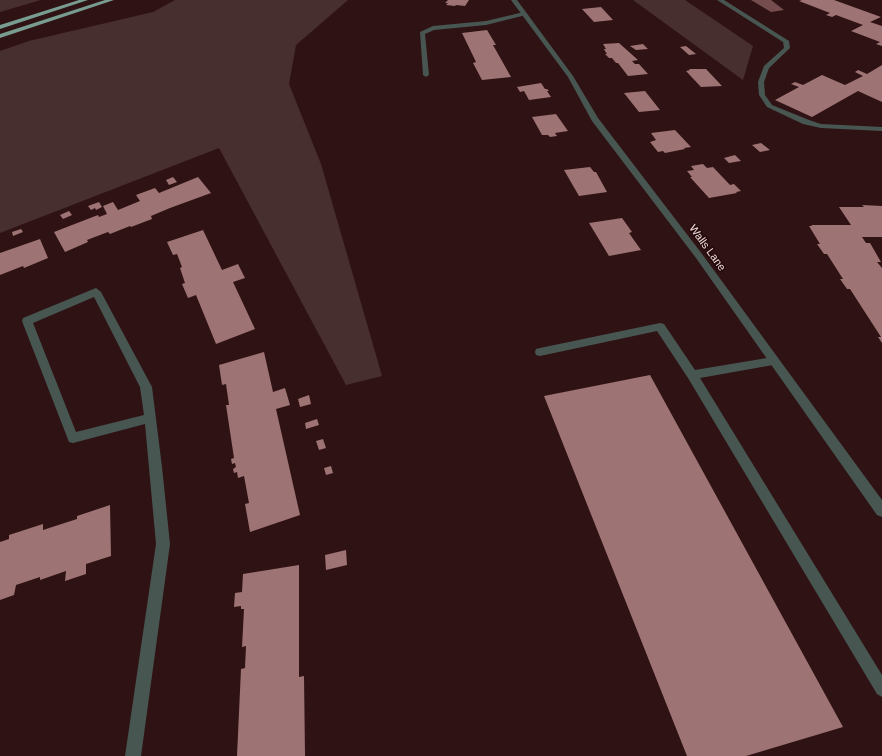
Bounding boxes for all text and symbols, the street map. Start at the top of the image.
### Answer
street label: Walls Lane [686,222,728,274]

